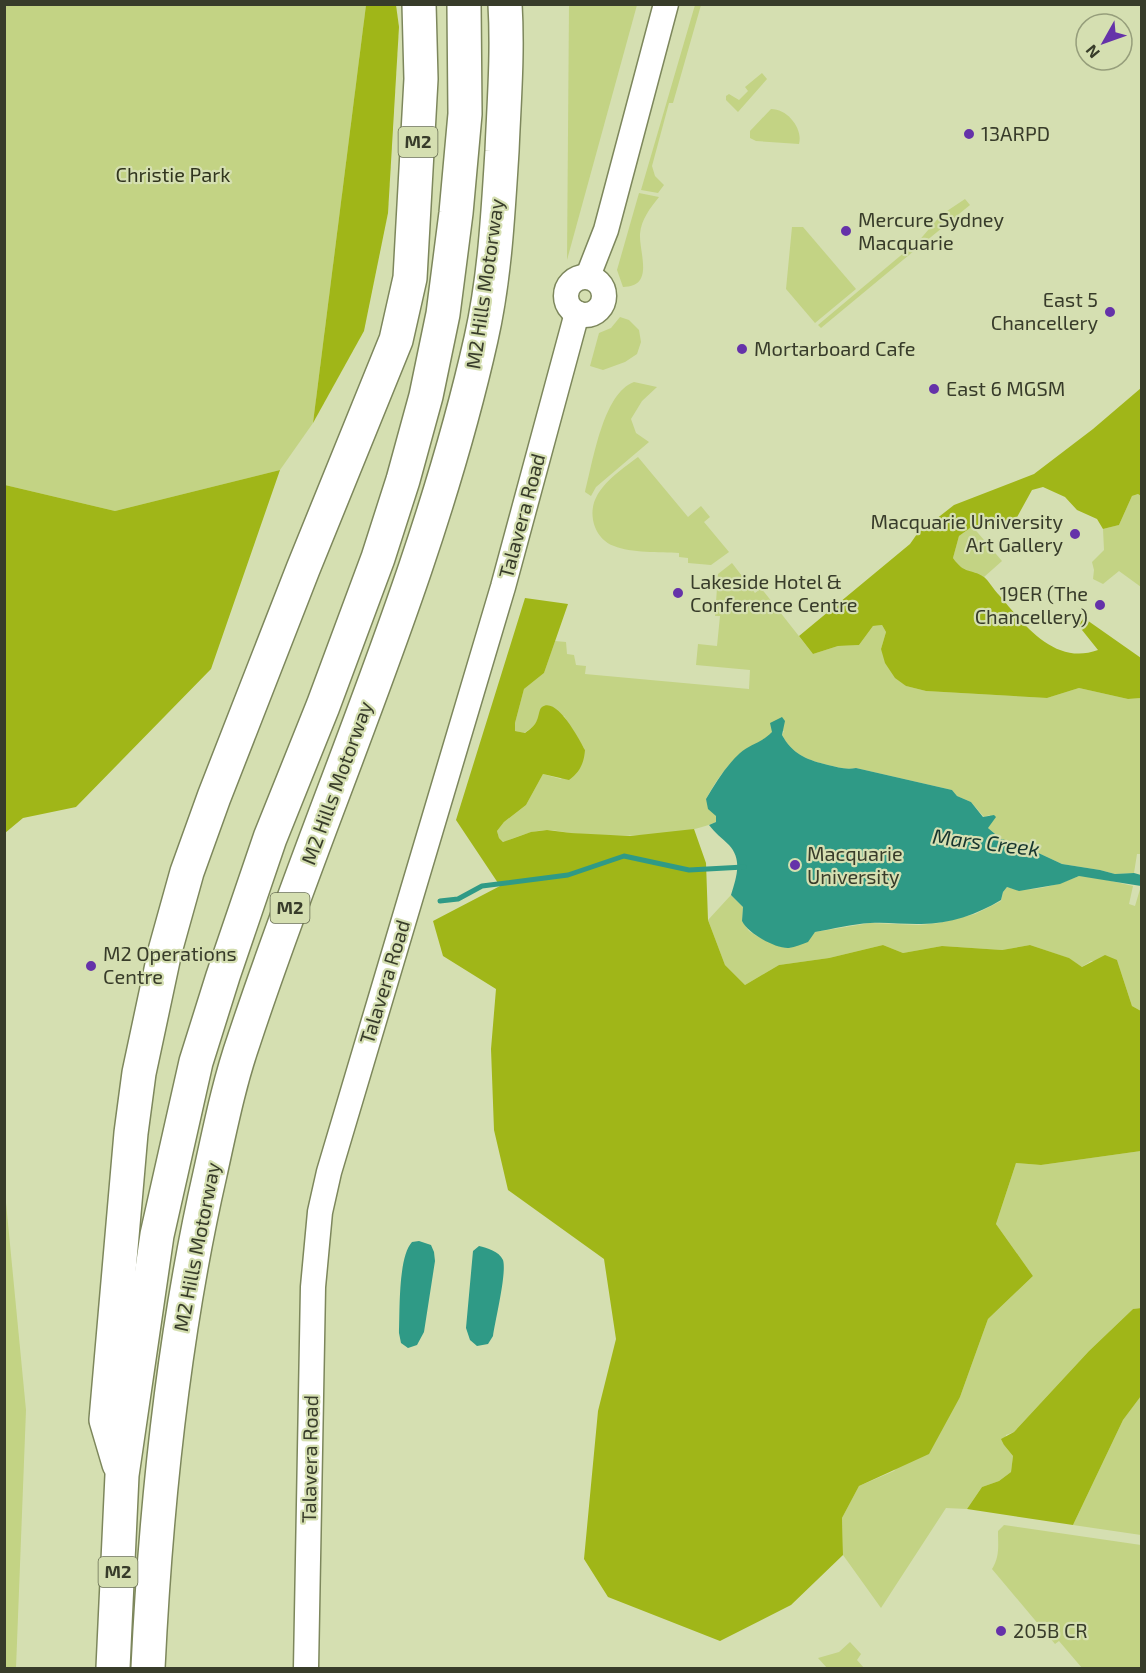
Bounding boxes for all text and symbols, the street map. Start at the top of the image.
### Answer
north arrow [1074,12,1134,72]
text: N [1081,41,1103,62]
place label: 13ARPD [981,121,1050,145]
road number: M2 [398,127,438,157]
marker: 13ARPD [962,127,976,141]
park label: Christie Park [116,162,230,186]
street label: M2 Hills Motorway [460,197,508,371]
place label: Mercure Sydney Macquarie [858,207,1004,254]
marker: Mercure Sydney Macquarie [839,224,853,238]
place label: East 5 Chancellery [991,287,1098,334]
marker: East 5 Chancellery [1103,305,1117,319]
place label: Mortarboard Cafe [754,336,916,360]
marker: Mortarboard Cafe [735,342,749,356]
place label: East 6 MGSM [946,376,1065,400]
marker: East 6 MGSM [927,382,941,396]
street label: Talavera Road [493,451,549,581]
place label: Macquarie University Art Gallery [870,509,1063,556]
marker: Macquarie University Art Gallery [1068,527,1082,541]
place label: Lakeside Hotel & Conference Centre [690,569,857,616]
place label: 19ER (The Chancellery) [975,581,1088,628]
marker: Lakeside Hotel & Conference Centre [671,586,685,600]
marker: 19ER (The Chancellery) [1093,598,1107,612]
street label: M2 Hills Motorway [295,697,377,868]
water label: Mars Creek [931,823,1041,860]
place label: Macquarie University [807,841,903,888]
marker: Macquarie University [788,858,802,872]
road number: M2 [270,893,310,923]
street label: Talavera Road [354,917,414,1047]
place label: M2 Operations Centre [103,941,237,988]
marker: M2 Operations Centre [84,959,98,973]
street label: M2 Hills Motorway [168,1160,224,1333]
street label: Talavera Road [296,1395,322,1523]
road number: M2 [98,1557,138,1587]
place label: 205B CR [1013,1618,1088,1642]
marker: 205B CR [994,1624,1008,1638]

